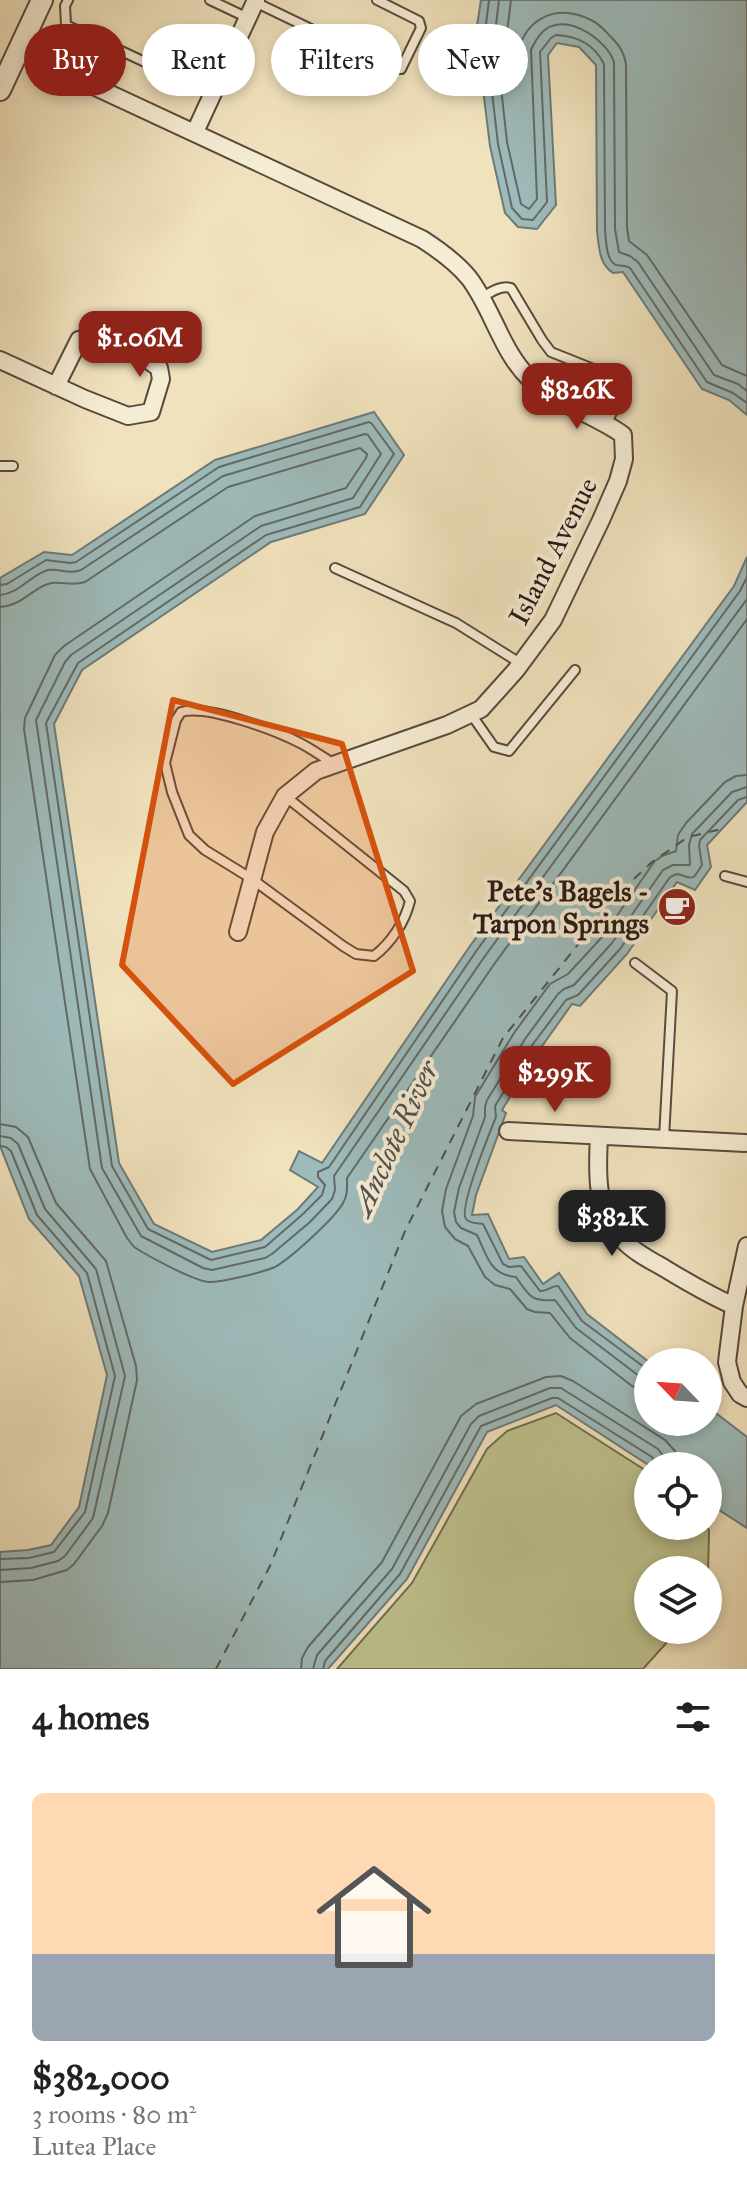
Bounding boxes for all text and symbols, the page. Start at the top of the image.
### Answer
chip: Buy [24,24,126,96]
chip: Rent [142,24,255,96]
chip: Filters [271,24,402,96]
chip: New [418,24,528,96]
pin: $1.06M [75,311,205,379]
text: $1.06M [97,321,183,353]
pin: $826K [521,363,633,431]
text: $826K [540,373,614,405]
street label: Island Avenue [501,471,605,631]
place label: Pete's Bagels - Tarpon Springs [473,874,649,941]
cafe icon: Pete's Bagels - Tarpon Springs [656,886,698,928]
pin: $299K [499,1046,611,1114]
water label: Anclote River [342,1054,447,1224]
text: $299K [518,1056,592,1088]
pin: $382K [556,1190,668,1258]
text: $382K [576,1200,648,1232]
north arrow [634,1348,722,1436]
map controls [634,1348,722,1644]
button: locate [634,1452,722,1540]
button: layers [634,1556,722,1644]
icon: filters [671,1695,715,1739]
text: 4 homes [32,1697,149,1738]
icon: home [302,1845,446,1989]
text: $382,000 [32,2057,170,2098]
text: 3 rooms · 80 m² [32,2098,196,2130]
text: Lutea Place [32,2130,156,2162]

